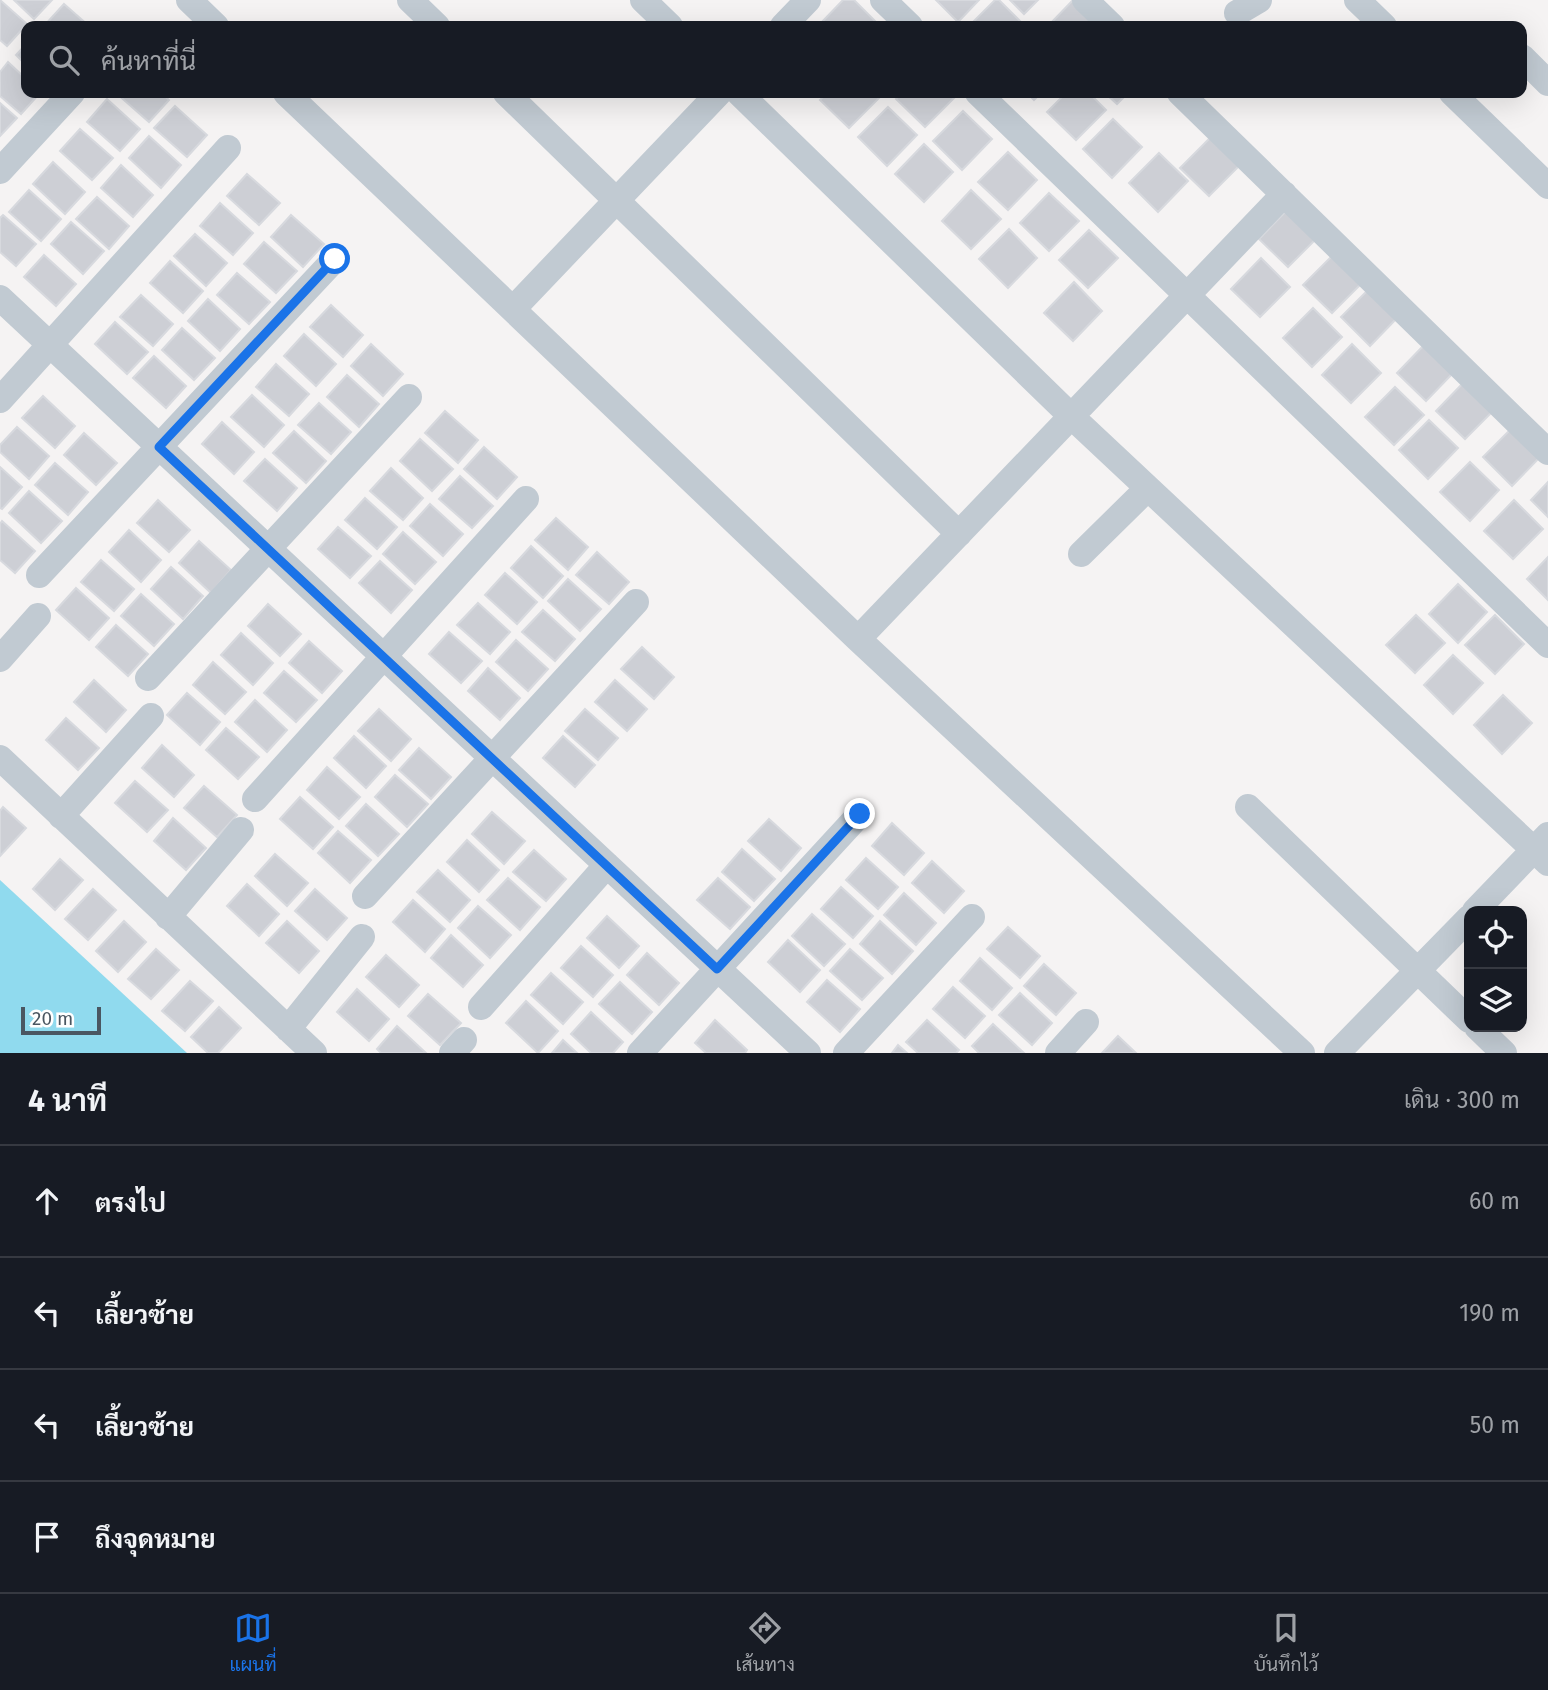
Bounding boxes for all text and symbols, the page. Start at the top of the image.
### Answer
search box [21,21,1527,98]
icon: search [45,41,83,79]
text: ค้นหาที่นี่ [101,46,196,77]
route start [319,243,350,274]
route end [844,798,875,829]
map controls [1464,906,1527,1032]
button: locate [1464,906,1527,969]
button: layers [1464,969,1527,1032]
scale bar [21,1004,102,1036]
text: 20 m [32,1007,73,1030]
text: 4 นาที [28,1083,107,1119]
text: เดิน · 300 m [1404,1086,1520,1114]
icon: ahead [28,1182,66,1220]
text: 60 m [1469,1187,1520,1215]
text: ตรงไป [95,1188,166,1219]
icon: left [28,1294,66,1332]
text: 190 m [1459,1299,1520,1327]
text: เลี้ยวซ้าย [95,1300,194,1331]
icon: left [28,1406,66,1444]
text: 50 m [1470,1411,1520,1439]
text: เลี้ยวซ้าย [95,1412,194,1443]
icon: arrive [28,1518,66,1556]
text: ถึงจุดหมาย [95,1524,216,1555]
tab: แผนที่ [229,1609,277,1676]
tab: เส้นทาง [736,1609,795,1676]
tab: บันทึกไว้ [1254,1609,1319,1676]

